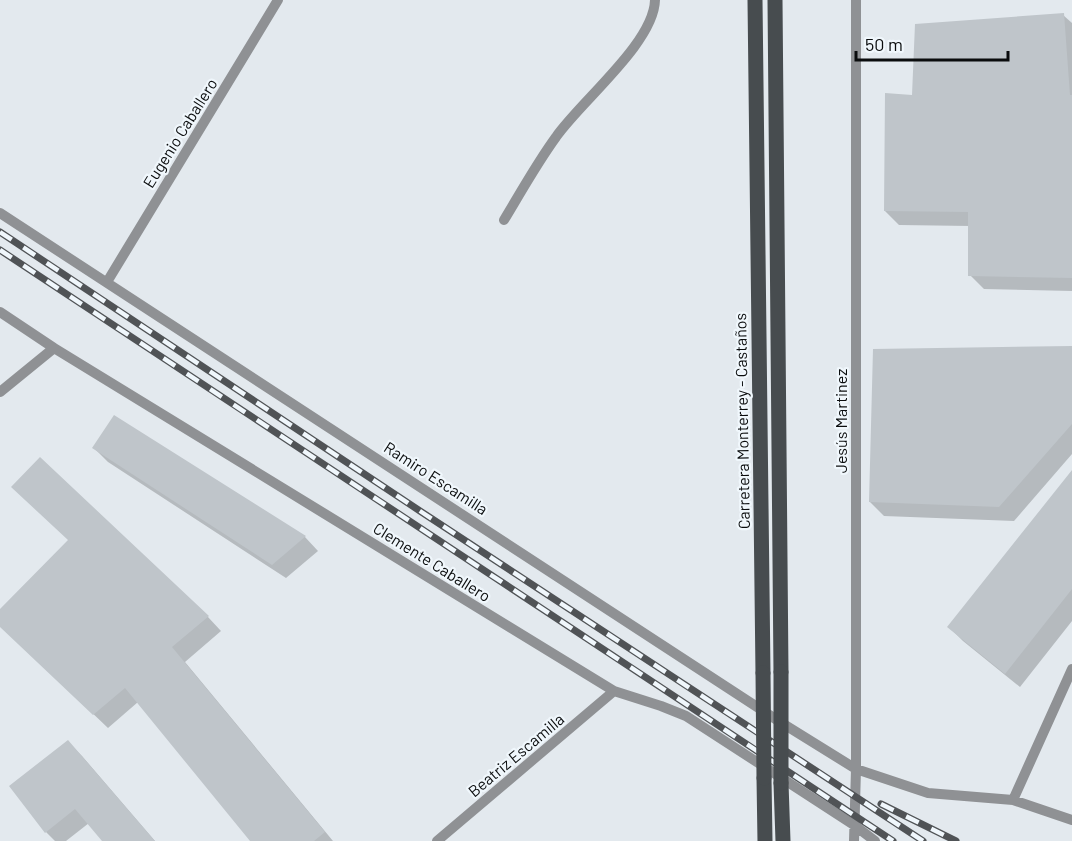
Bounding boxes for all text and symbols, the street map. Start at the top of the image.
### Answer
scale bar [856,24,1008,62]
text: 50 m [865,33,903,55]
street label: Eugenio Caballero [138,75,221,191]
street label: Carretera Monterrey - Castaños [730,313,753,529]
street label: Jesús Martinez [831,369,850,473]
street label: Ramiro Escamilla [381,437,492,518]
street label: Clemente Caballero [370,518,494,605]
street label: Beatriz Escamilla [464,709,568,800]

